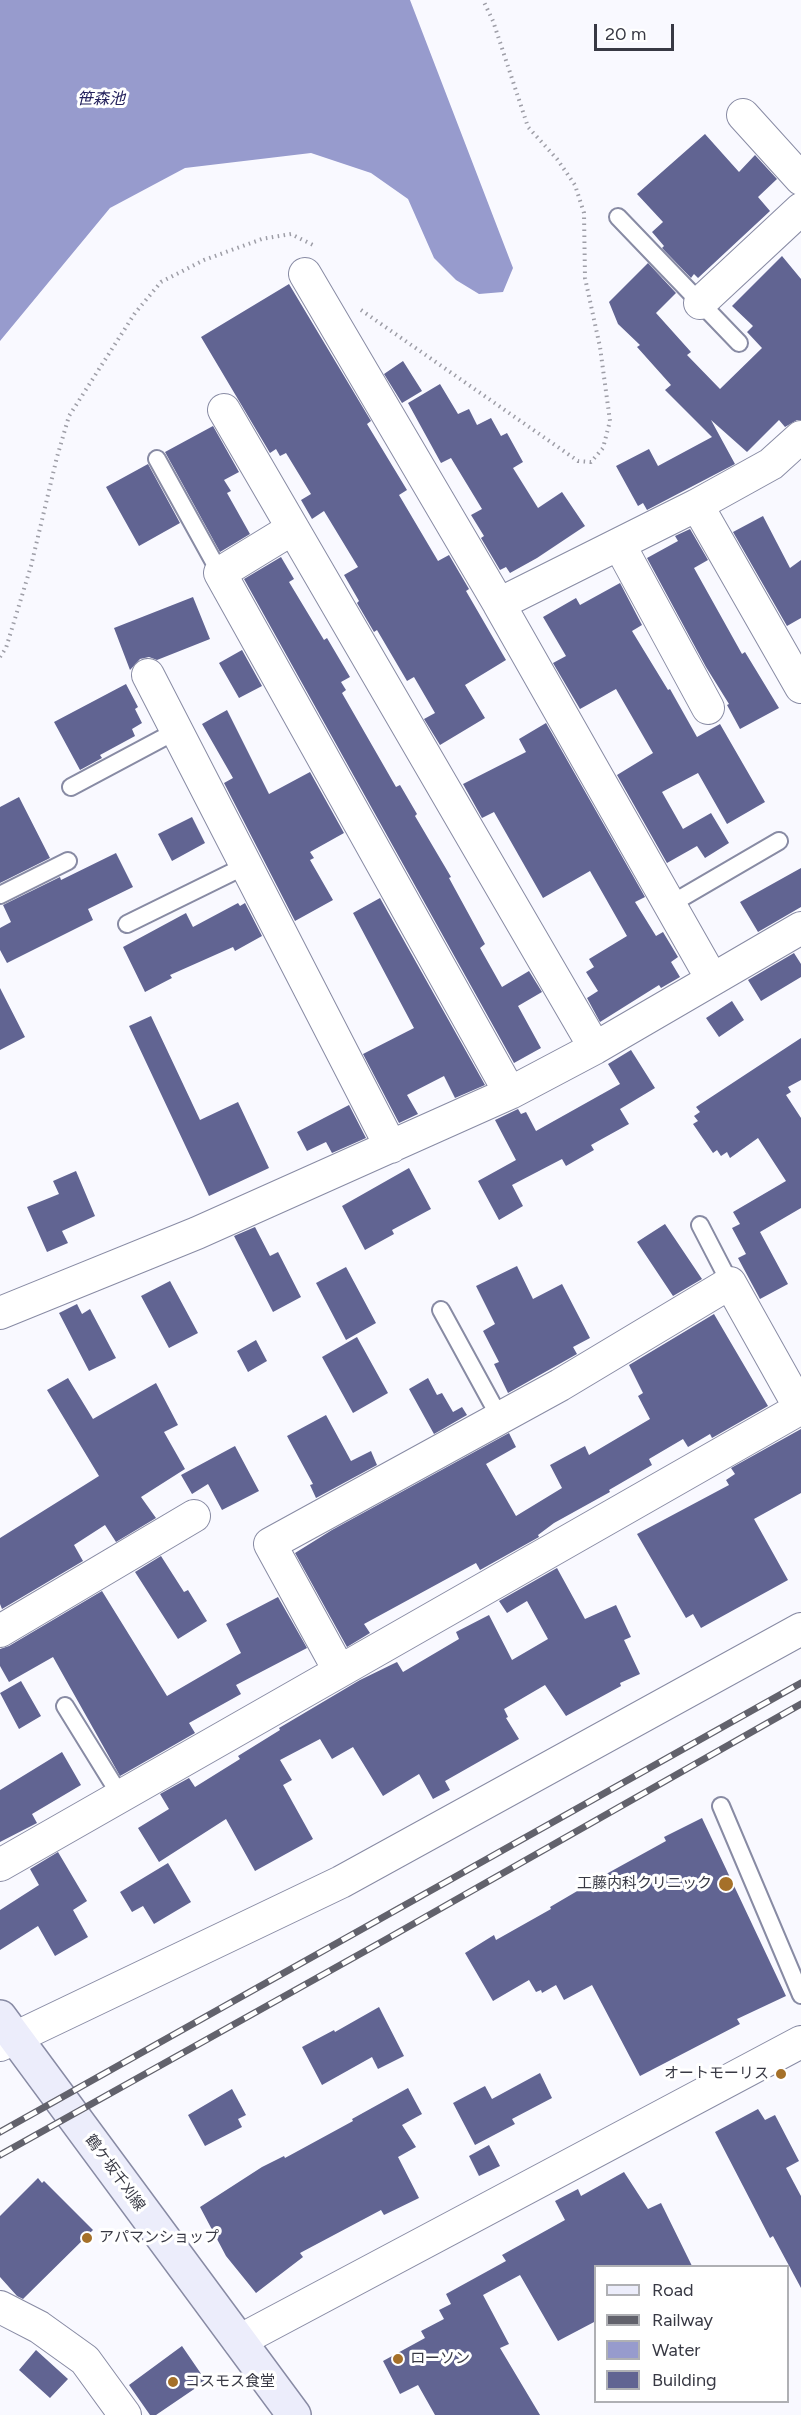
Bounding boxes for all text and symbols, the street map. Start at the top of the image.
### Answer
scale bar [597,12,676,50]
text: 20 m [605,23,646,45]
water label: 笹森池 [77,89,125,109]
place label: 工藤内科クリニック [577,1875,712,1893]
marker: 工藤内科クリニック [717,1875,735,1893]
place label: オートモーリス [664,2065,769,2083]
marker: オートモーリス [774,2067,788,2081]
street label: 鶴ケ坂千刈線 [81,2131,149,2215]
place label: アパマンショップ [99,2229,219,2247]
marker: アパマンショップ [80,2231,94,2245]
legend [594,2265,789,2403]
text: Road [652,2279,693,2301]
text: Railway [652,2309,713,2331]
text: Water [652,2339,700,2361]
place label: ローソン [410,2350,470,2368]
marker: ローソン [391,2352,405,2366]
text: Building [652,2369,717,2391]
place label: コスモス食堂 [185,2373,275,2391]
marker: コスモス食堂 [166,2375,180,2389]

